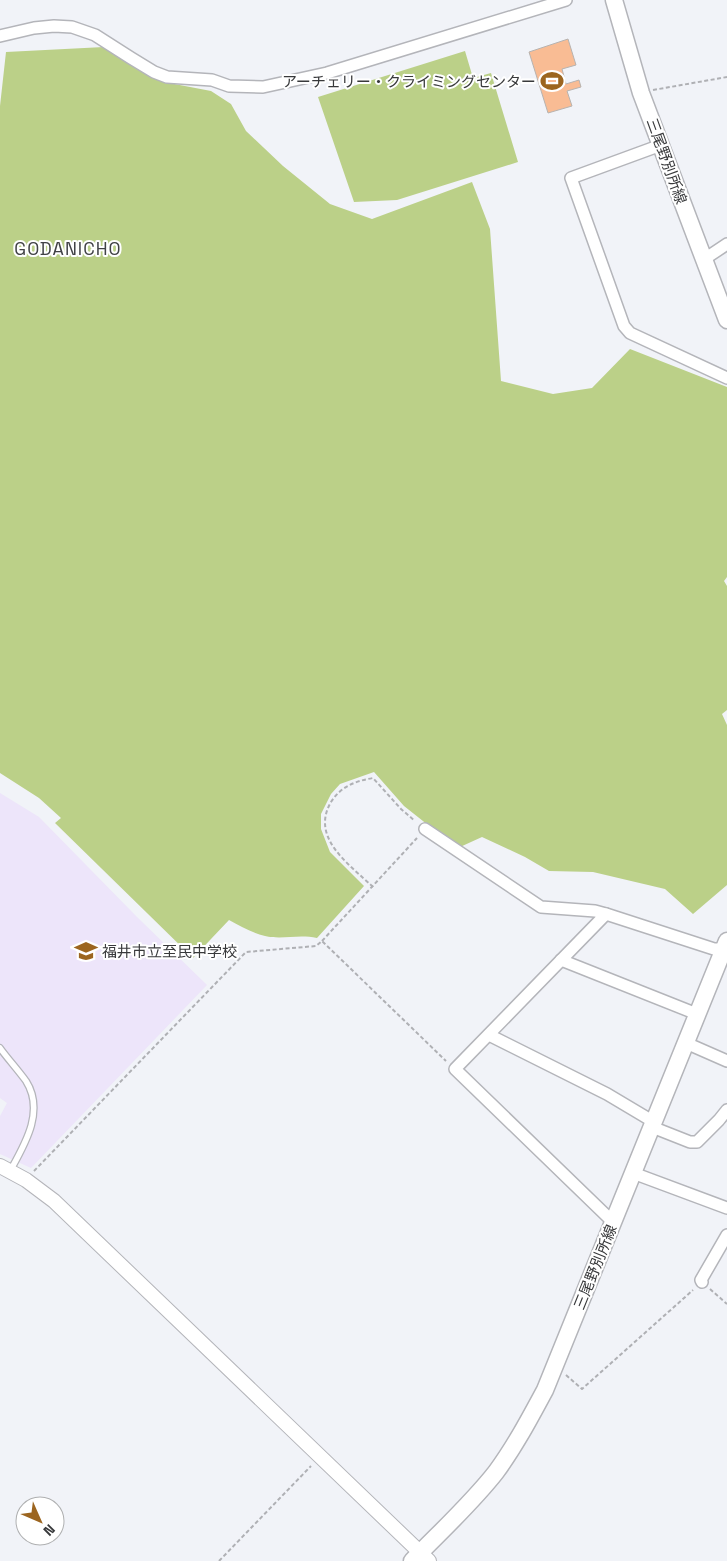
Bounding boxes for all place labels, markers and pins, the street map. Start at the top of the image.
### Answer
sports icon: アーチェリー・クライミングセンター [539,68,565,94]
place label: アーチェリー・クライミングセンター [282,72,536,91]
school or university icon: 福井市立至民中学校 [73,938,99,964]
place label: 福井市立至民中学校 [102,942,237,961]

